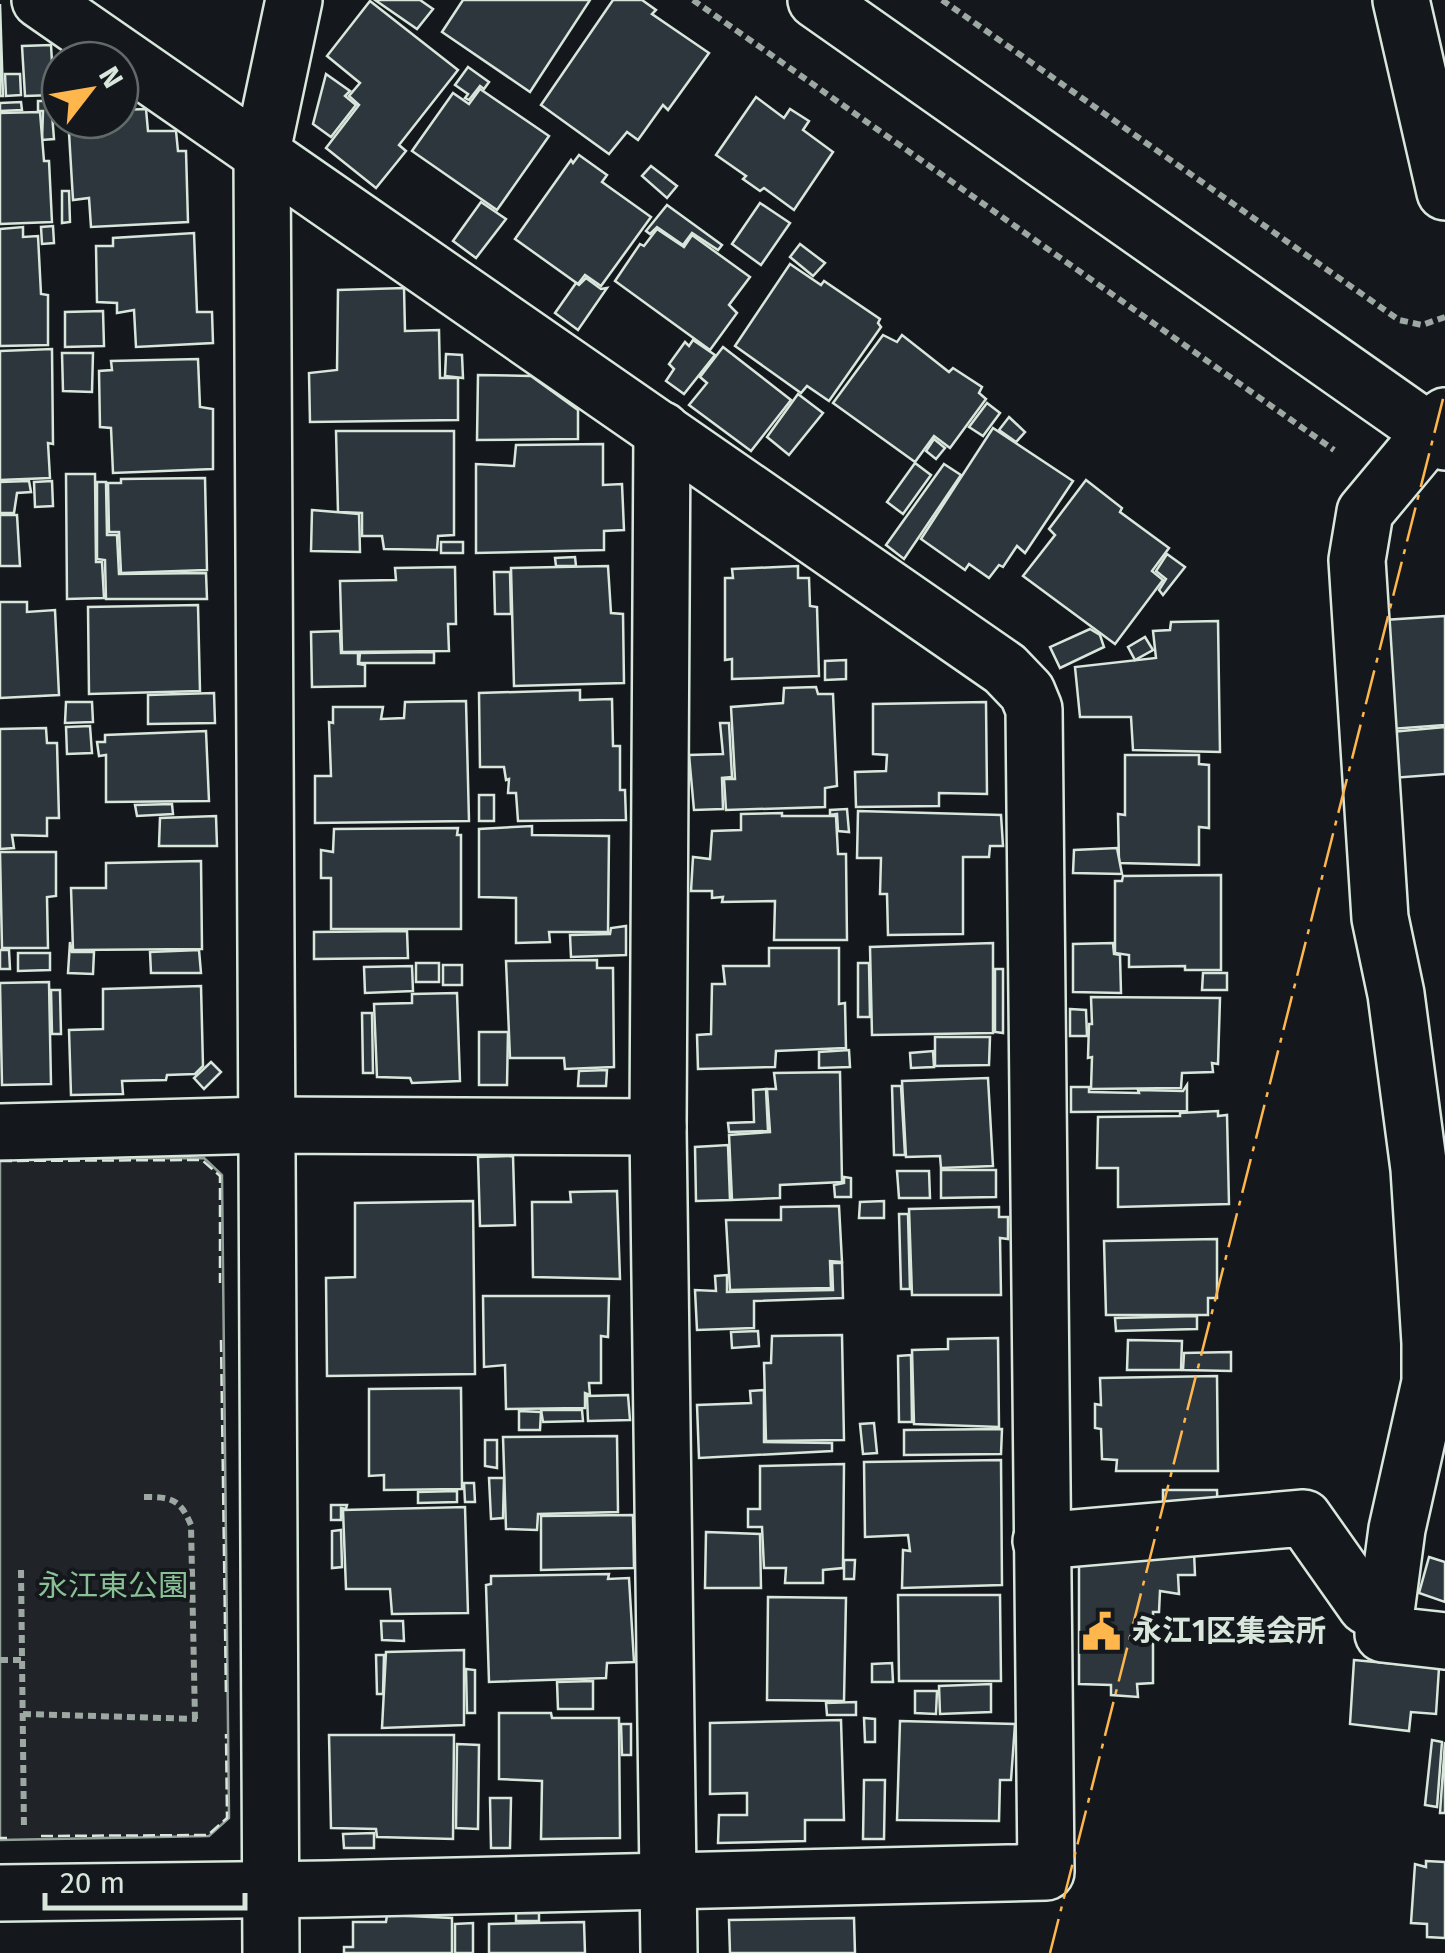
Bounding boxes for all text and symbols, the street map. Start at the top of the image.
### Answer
north arrow [40,40,140,140]
text: N [92,61,130,94]
park label: 永江東公園 [38,1568,188,1604]
public building icon: 永江1区集会所 [1081,1610,1123,1652]
place label: 永江1区集会所 [1132,1613,1326,1649]
scale bar [45,1848,245,1910]
text: 20 m [60,1865,125,1901]

